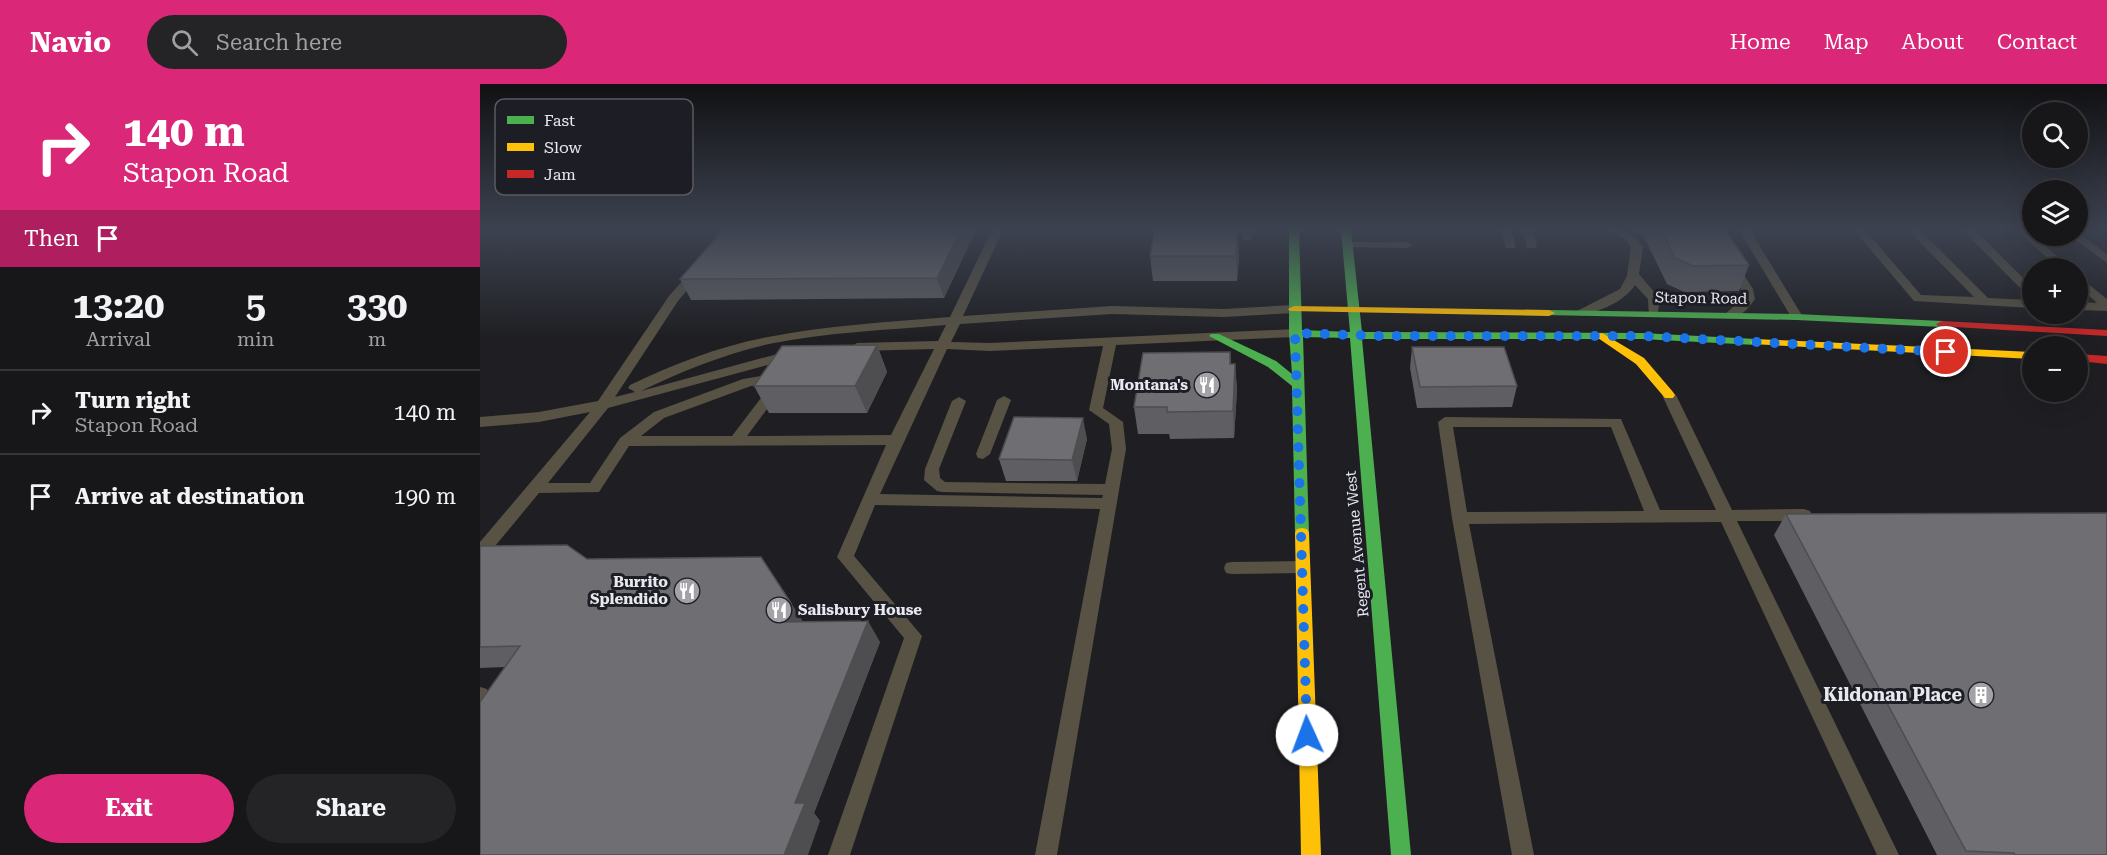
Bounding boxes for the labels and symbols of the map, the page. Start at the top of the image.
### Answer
legend [495,99,693,195]
text: Fast [544,111,575,130]
text: Slow [544,138,582,157]
text: Jam [544,165,576,184]
street label: Stapon Road [1655,288,1748,308]
pin [1920,326,1971,377]
restaurant icon: Montana's [1192,370,1222,400]
place label: Montana's [1110,376,1188,394]
street label: Regent Avenue West [1342,470,1372,618]
place label: Burrito Splendido [590,573,668,608]
restaurant icon: Burrito Splendido [672,576,702,606]
restaurant icon: Salisbury House [764,595,794,625]
place label: Salisbury House [798,601,922,619]
building icon: Kildonan Place [1966,680,1996,710]
place label: Kildonan Place [1823,684,1962,705]
position arrow [1275,703,1339,767]

